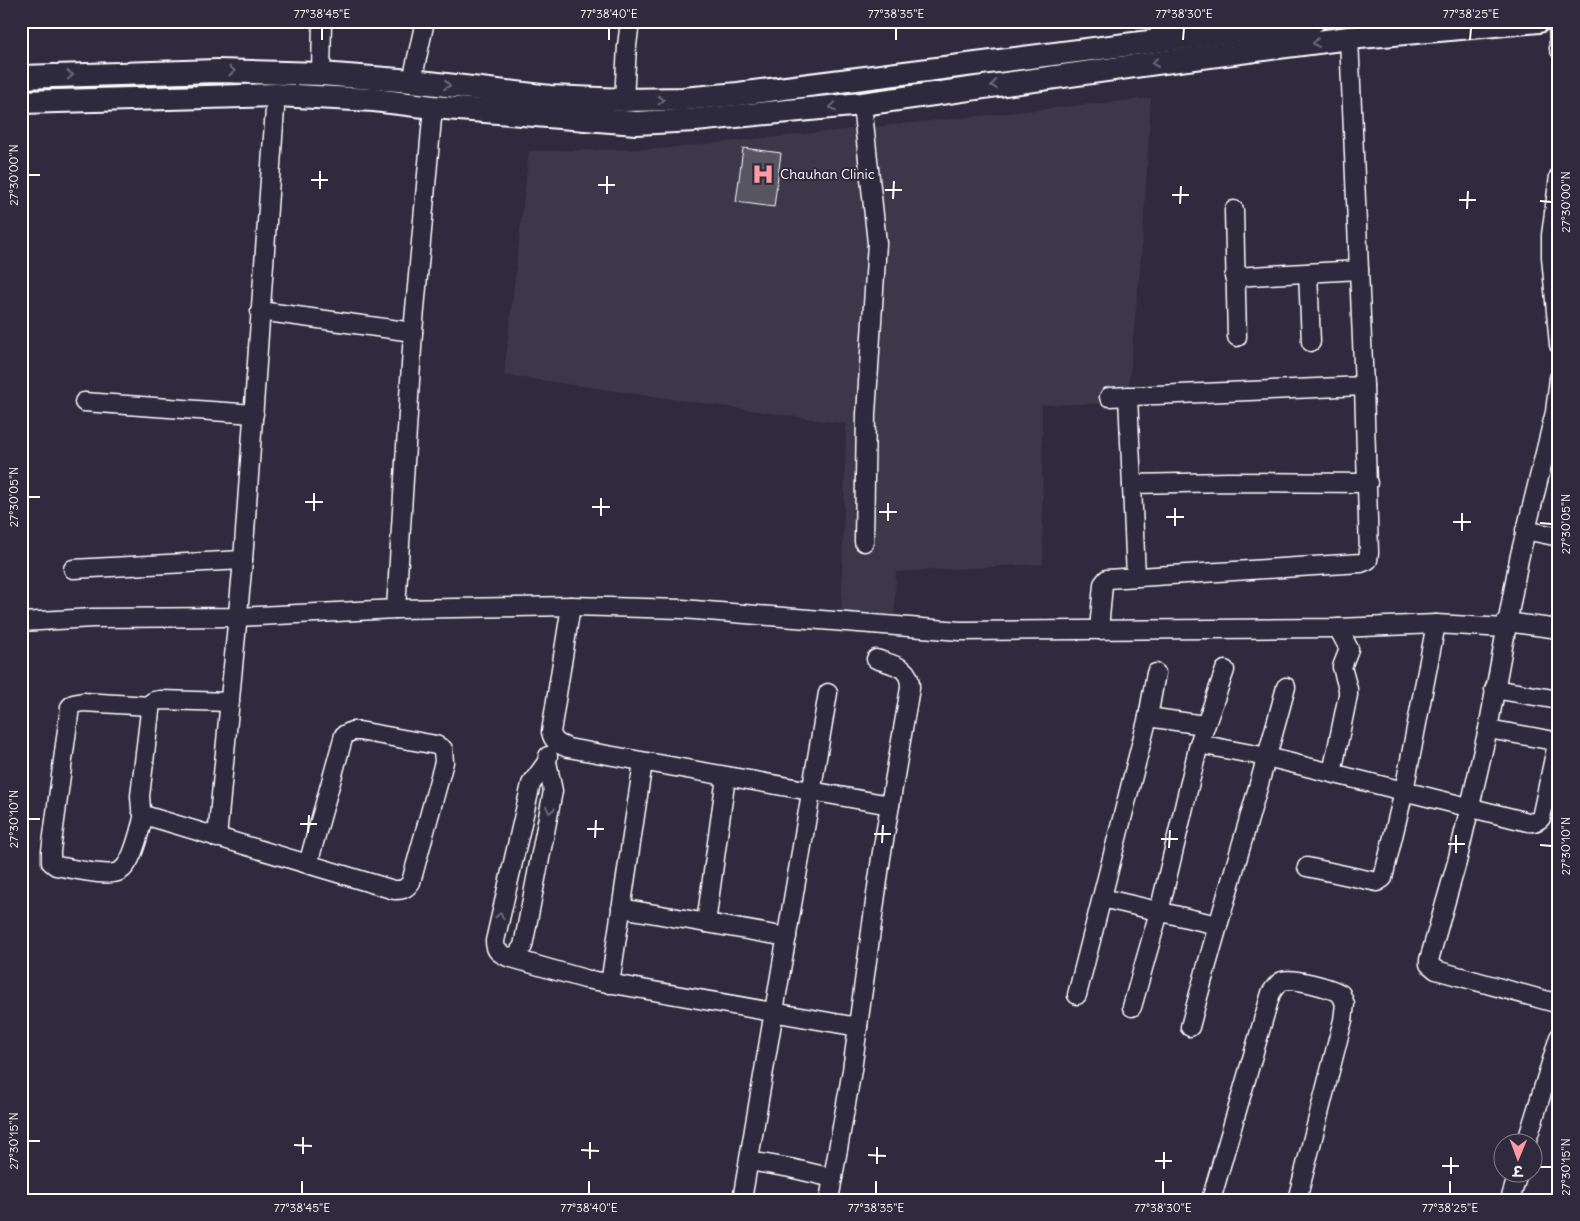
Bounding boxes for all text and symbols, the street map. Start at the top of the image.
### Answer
text: 77°38'45"E [294,6,350,21]
text: 77°38'40"E [580,6,638,21]
text: 77°38'35"E [868,6,924,21]
text: 77°38'30"E [1155,6,1213,21]
text: 77°38'25"E [1443,6,1499,21]
one-way arrow [1312,37,1320,47]
one-way arrow [1151,57,1159,68]
one-way arrow [229,66,237,77]
one-way arrow [66,70,74,81]
one-way arrow [443,79,451,90]
one-way arrow [990,80,998,90]
one-way arrow [658,95,665,105]
one-way arrow [829,101,837,112]
text: 27°30'00"N [6,144,21,206]
hospital icon: Chauhan Clinic [750,161,776,187]
place label: Chauhan Clinic [780,165,875,183]
text: 27°30'00"N [1558,171,1573,233]
text: 27°30'05"N [6,467,21,527]
text: 27°30'05"N [1558,494,1573,554]
text: 27°30'10"N [6,790,21,848]
one-way arrow [545,806,555,814]
text: 27°30'10"N [1558,817,1573,875]
one-way arrow [495,911,505,920]
text: 27°30'15"N [6,1112,21,1170]
north arrow [1492,1134,1542,1184]
text: 27°30'15"N [1558,1138,1573,1196]
text: उ [1511,1162,1525,1180]
text: 77°38'45"E [274,1200,330,1215]
text: 77°38'40"E [560,1200,618,1215]
text: 77°38'35"E [848,1200,904,1215]
text: 77°38'30"E [1134,1200,1192,1215]
text: 77°38'25"E [1422,1200,1478,1215]

